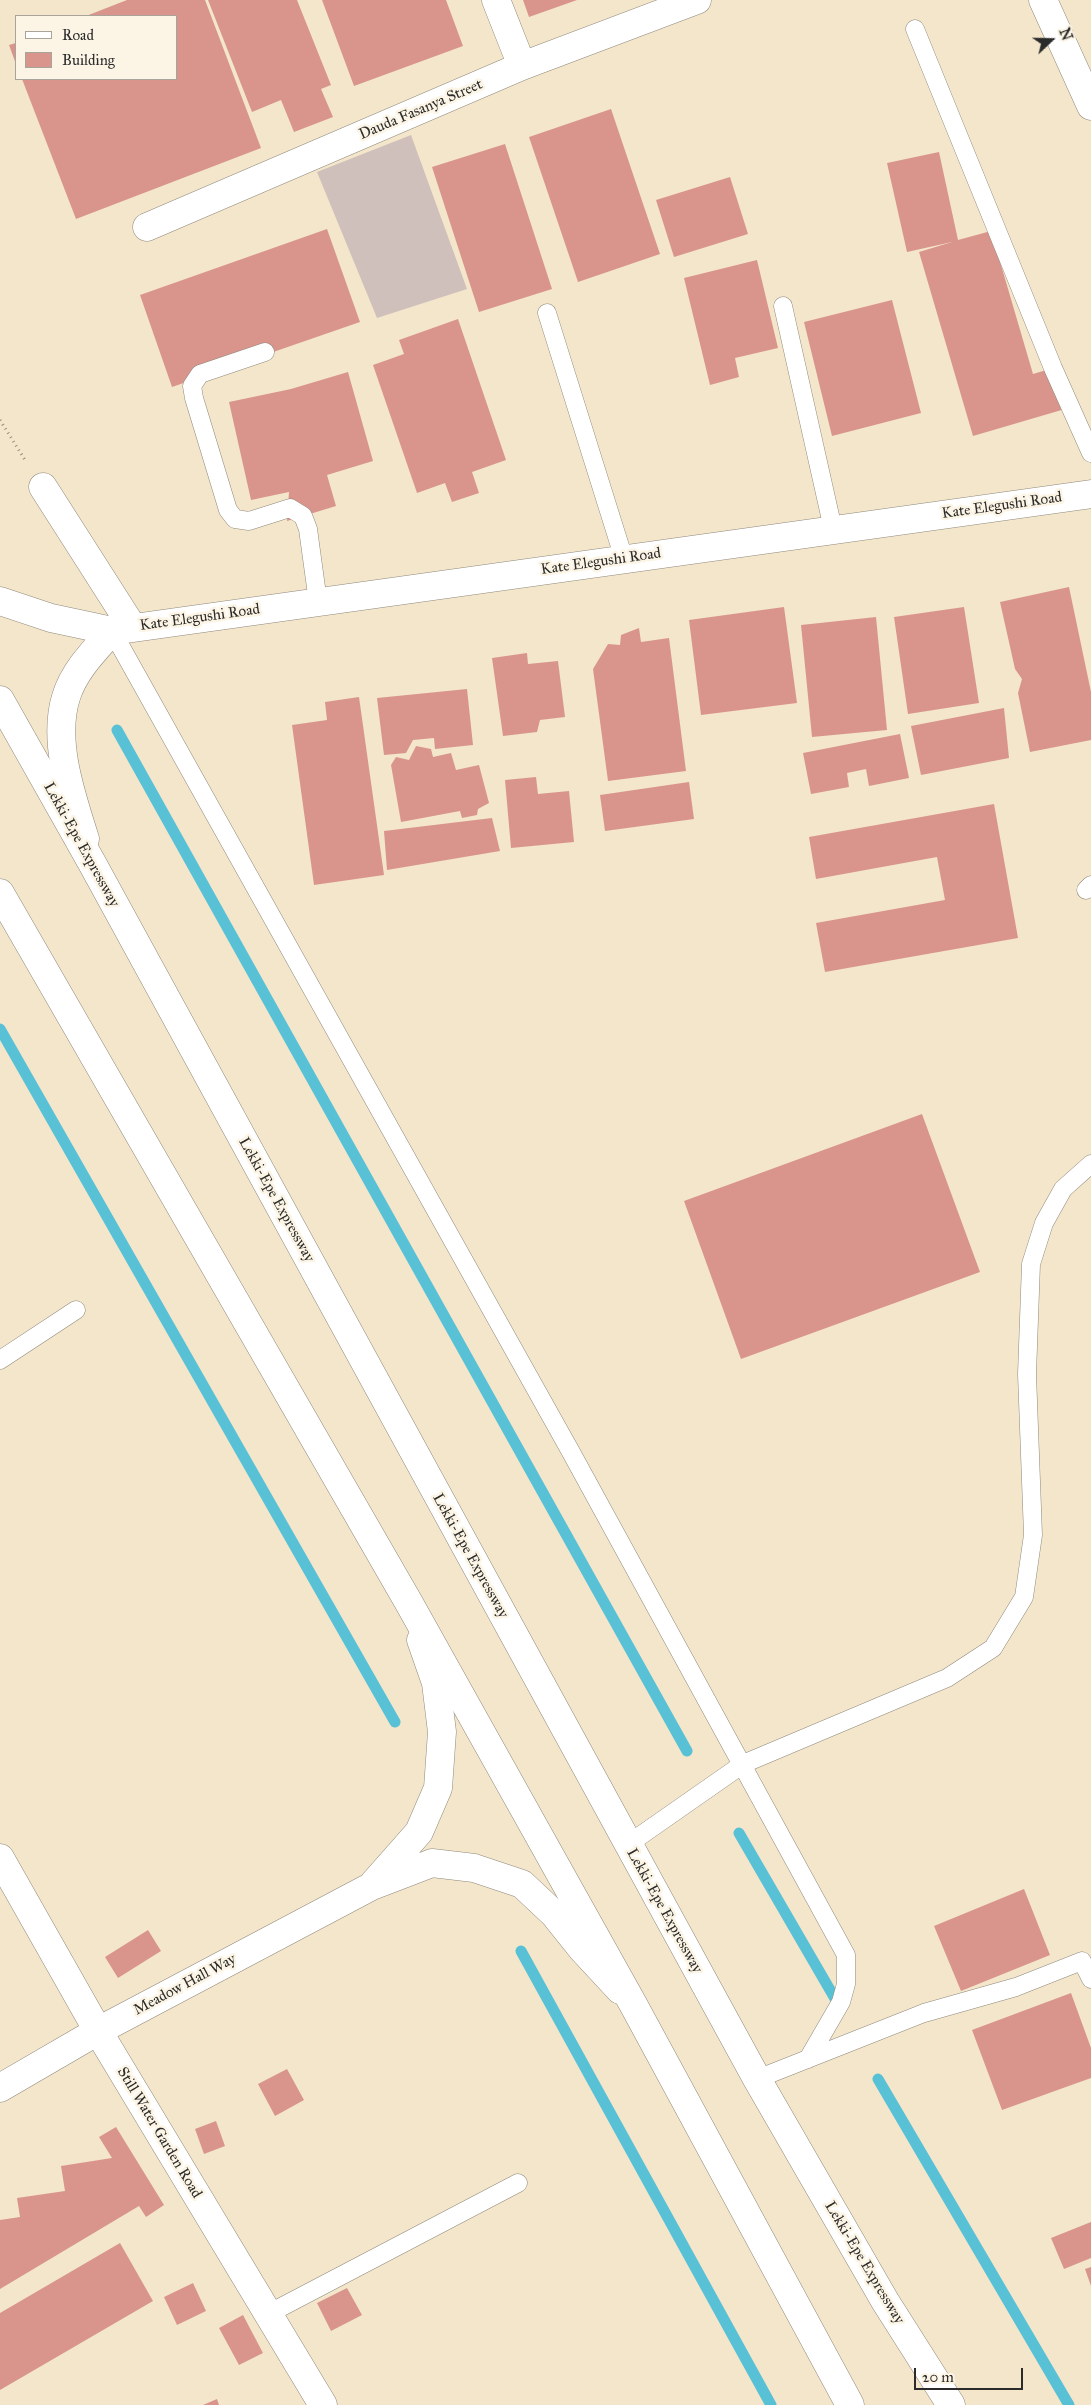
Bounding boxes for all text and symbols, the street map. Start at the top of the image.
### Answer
legend [15,15,178,80]
north arrow [1026,15,1076,65]
text: Road [62,26,94,44]
text: N [1055,26,1076,43]
text: Building [62,51,115,69]
street label: Dauda Fasanya Street [357,76,485,144]
street label: Kate Elegushi Road [941,489,1063,523]
street label: Kate Elegushi Road [540,545,662,579]
street label: Kate Elegushi Road [139,601,261,635]
street label: Lekki-Epe Expressway [39,780,123,910]
street label: Lekki-Epe Expressway [234,1135,318,1265]
street label: Lekki-Epe Expressway [428,1491,512,1621]
street label: Lekki-Epe Expressway [622,1846,706,1976]
street label: Meadow Hall Way [131,1950,239,2020]
street label: Still Water Garden Road [113,2064,205,2202]
street label: Lekki-Epe Expressway [820,2198,908,2328]
scale bar [916,2358,1025,2390]
text: 20 m [922,2368,954,2386]

